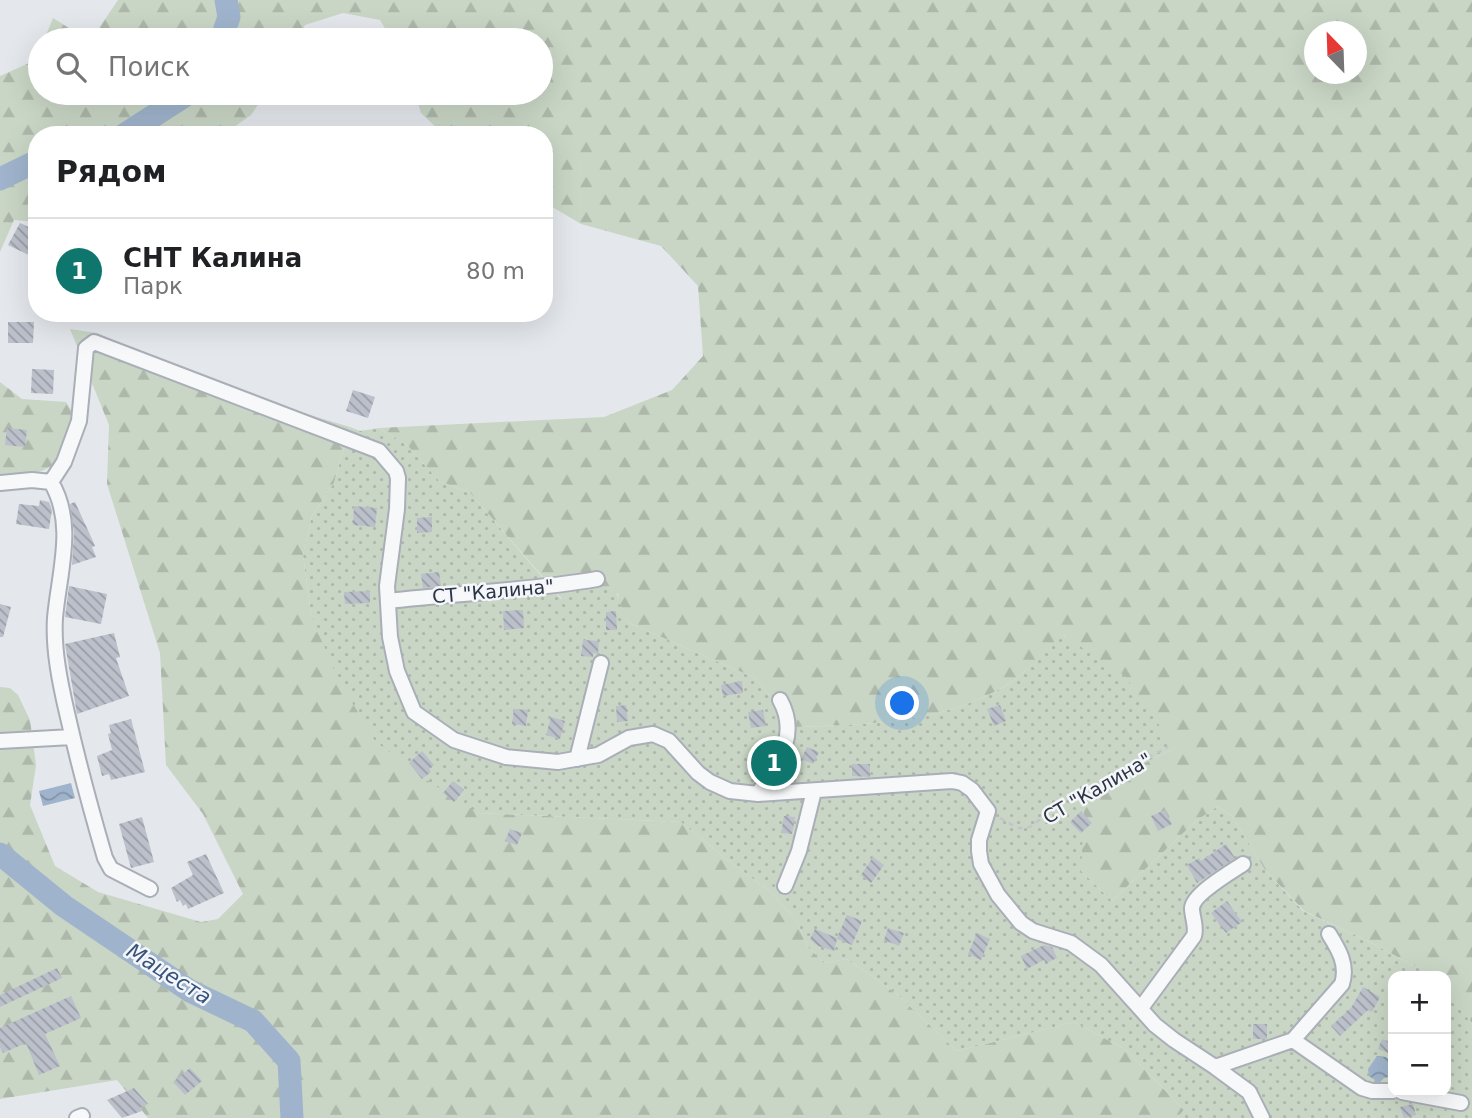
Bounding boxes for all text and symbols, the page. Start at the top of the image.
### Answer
north arrow [1304,21,1367,84]
search box [28,28,553,105]
icon: search [52,48,90,86]
text: Поиск [108,52,190,82]
text: Рядом [56,154,167,189]
text: СНТ Калина [123,243,302,273]
text: 1 [71,258,87,284]
text: 80 m [466,258,525,284]
text: Парк [123,273,183,299]
street label: СТ "Калина" [431,575,555,607]
your location [885,686,919,720]
pin: 1 [751,737,797,789]
street label: СТ "Калина" [1039,748,1155,828]
water label: Мацеста [122,939,216,1009]
map controls [1388,971,1451,1097]
button: + [1388,971,1451,1034]
button: − [1388,1034,1451,1097]

